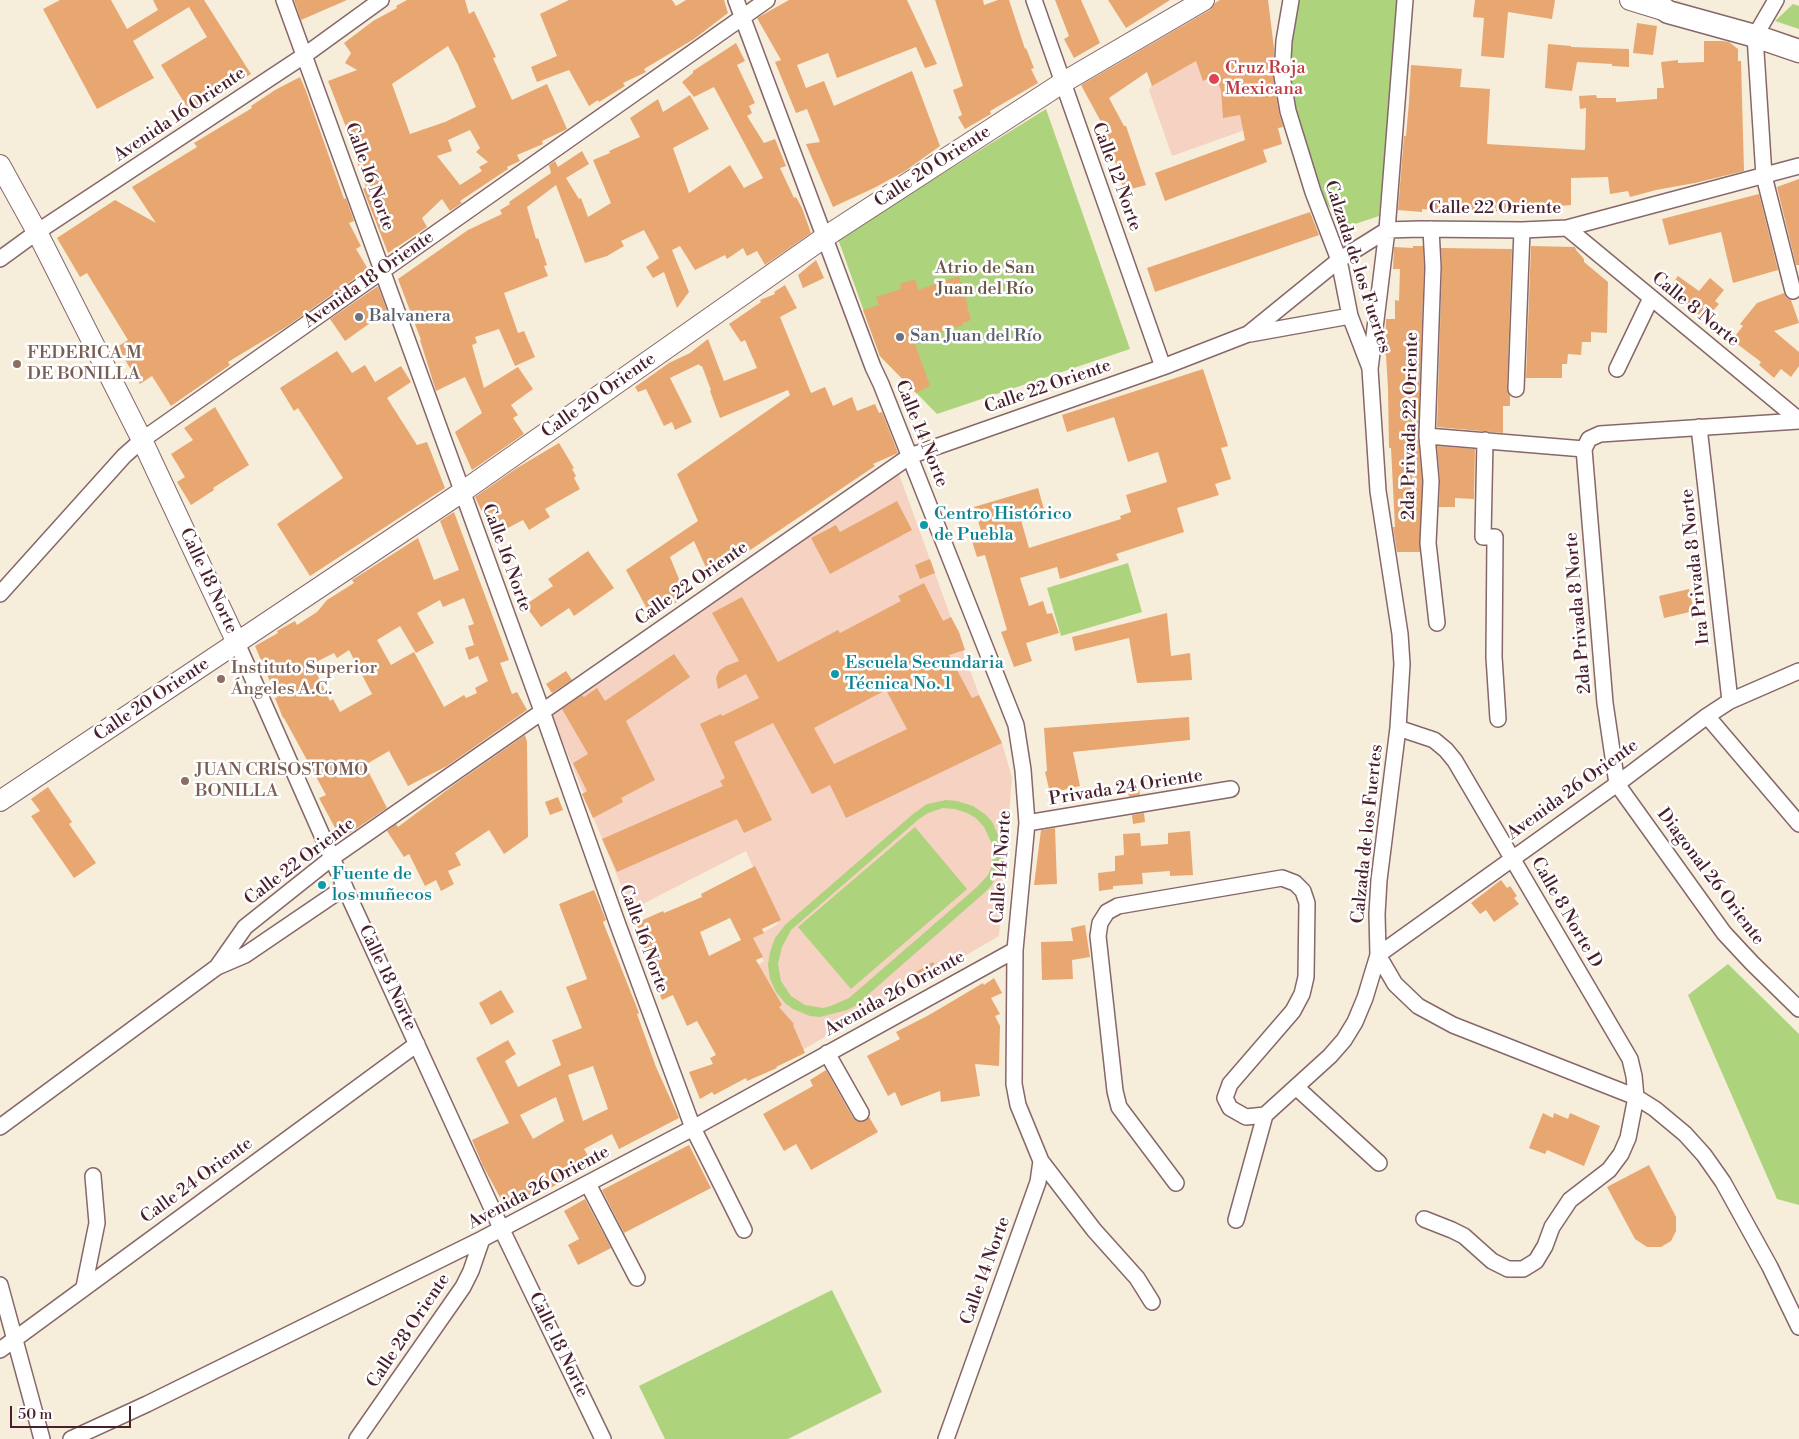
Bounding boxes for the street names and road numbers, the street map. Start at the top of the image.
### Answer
street label: Avenida 16 Oriente [110,63,250,167]
street label: Calle 16 Norte [339,120,399,234]
street label: Calle 12 Norte [1086,120,1146,234]
street label: Calle 20 Oriente [871,121,995,213]
street label: Calzada de los Fuertes [1319,178,1395,356]
street label: Calle 22 Oriente [1429,198,1561,220]
street label: Avenida 18 Oriente [300,227,438,333]
street label: Calle 8 Norte [1647,268,1743,352]
street label: 2da Privada 22 Oriente [1399,332,1423,520]
street label: Calle 20 Oriente [538,349,660,443]
street label: Calle 22 Oriente [982,355,1114,419]
street label: Calle 14 Norte [890,377,952,491]
street label: 1ra Privada 8 Norte [1677,488,1715,646]
street label: Calle 16 Norte [476,501,536,615]
street label: Calle 18 Norte [174,525,242,637]
street label: 2da Privada 8 Norte [1561,531,1597,695]
street label: Calle 22 Oriente [632,537,752,631]
street label: Calle 20 Oriente [90,654,214,746]
street label: Avenida 26 Oriente [1503,735,1643,845]
street label: Calzada de los Fuertes [1348,743,1388,925]
street label: Privada 24 Oriente [1047,765,1205,811]
street label: Diagonal 26 Oriente [1652,804,1768,950]
street label: Calle 14 Norte [987,810,1017,924]
street label: Calle 22 Oriente [241,814,359,910]
street label: Calle 8 Norte D [1526,854,1606,972]
street label: Calle 16 Norte [613,882,673,996]
street label: Calle 18 Norte [353,922,421,1034]
street label: Avenida 26 Oriente [821,946,969,1042]
street label: Calle 24 Oriente [137,1133,257,1229]
street label: Avenida 26 Oriente [465,1142,613,1234]
street label: Calle 14 Norte [956,1214,1016,1328]
street label: Calle 28 Oriente [363,1270,455,1392]
street label: Calle 18 Norte [523,1289,593,1401]

